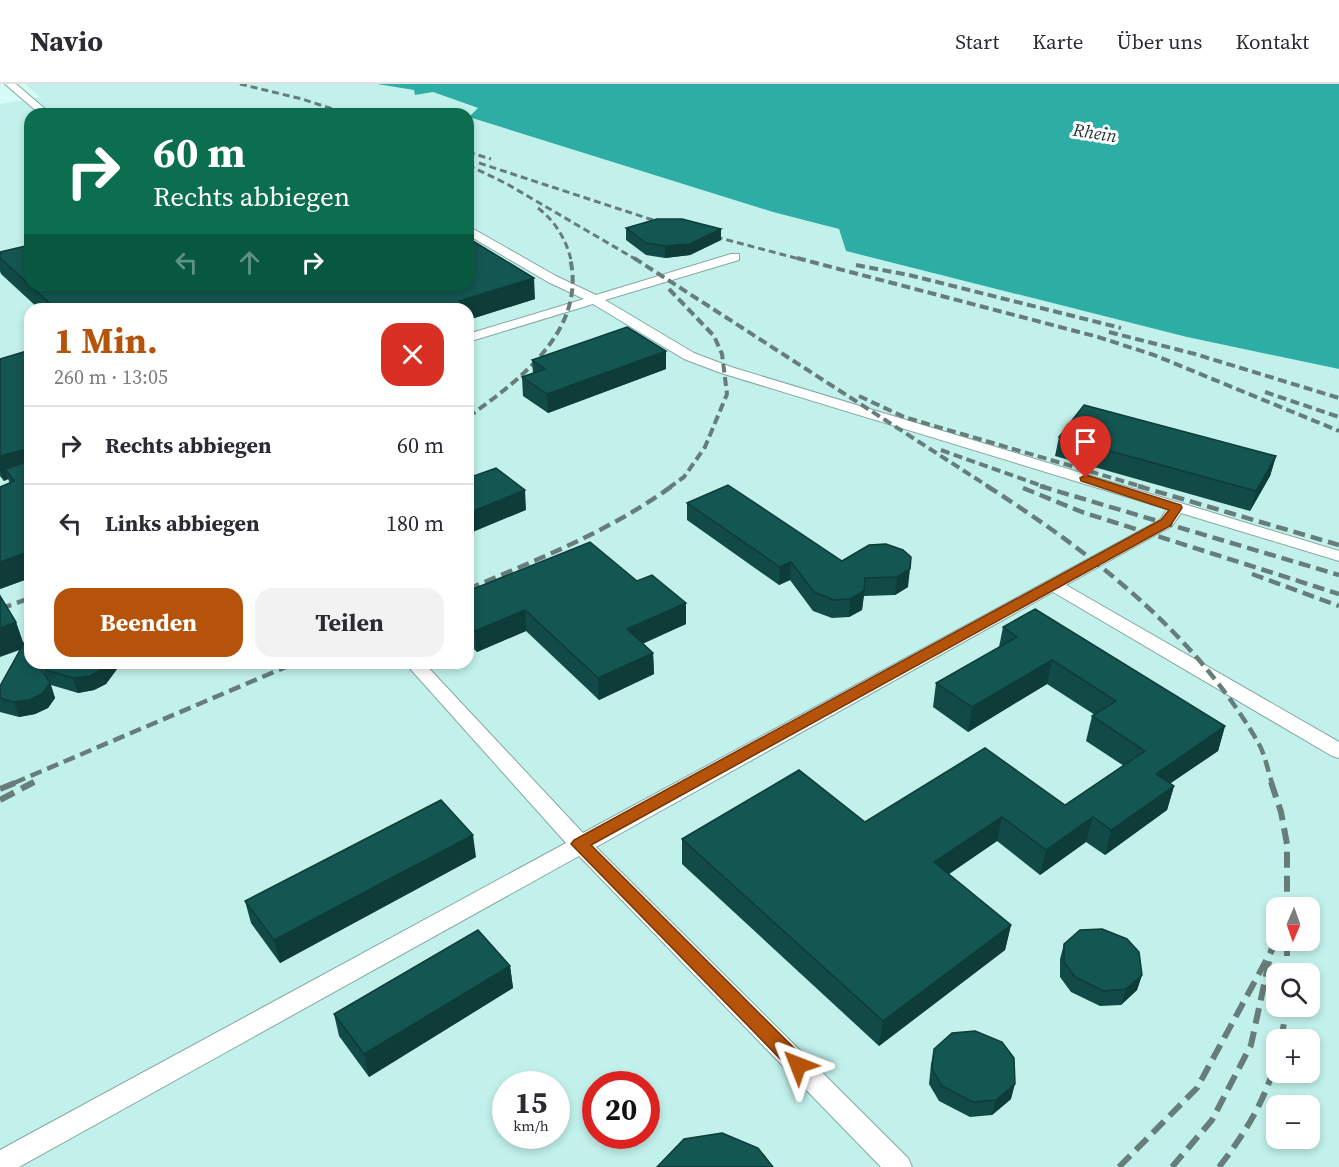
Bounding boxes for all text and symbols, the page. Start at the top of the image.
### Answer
text: Navio [30,22,103,60]
text: Start [955,27,999,56]
text: Karte [1032,27,1083,56]
text: Über uns [1116,27,1202,56]
text: Kontakt [1235,27,1309,56]
water label: Rhein [1070,117,1119,148]
text: 60 m [153,123,246,181]
icon: right [54,132,132,210]
text: Rechts abbiegen [153,178,350,215]
icon: left [170,246,203,279]
icon: ahead [233,246,266,279]
icon: right [296,246,329,279]
text: 1 Min. [54,316,158,365]
button: close [381,323,444,386]
text: 260 m · 13:05 [54,363,168,391]
pin [1060,416,1111,478]
icon: arrive [1069,425,1102,458]
icon: right [54,429,87,462]
text: Rechts abbiegen [105,430,272,460]
text: 60 m [397,430,444,460]
icon: left [54,507,87,540]
text: Links abbiegen [105,508,260,538]
text: 180 m [386,508,444,538]
button: Beenden [54,588,243,657]
button: Teilen [255,588,444,657]
north arrow [1266,897,1320,951]
map controls [1266,897,1320,1149]
button: search [1266,963,1320,1017]
button: + [1266,1029,1320,1083]
position arrow [766,1033,830,1097]
speed limit sign: 20 [582,1071,660,1149]
text: 15 [515,1082,547,1123]
button: − [1266,1095,1320,1149]
text: km/h [513,1115,549,1136]

